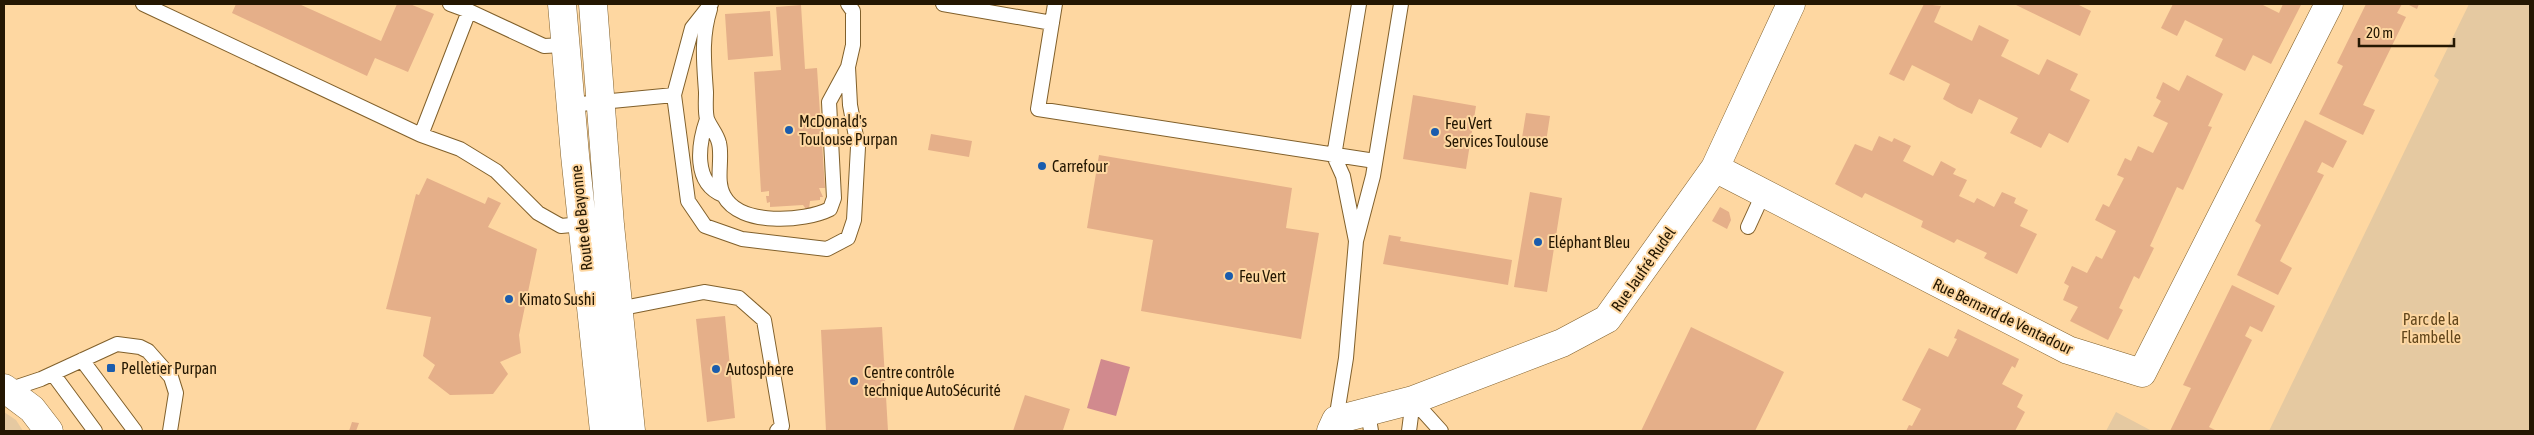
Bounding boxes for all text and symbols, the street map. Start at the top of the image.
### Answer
scale bar [2359,15,2454,47]
text: 20 m [2366,24,2393,41]
place label: McDonald's Toulouse Purpan [799,112,898,149]
place label: Feu Vert Services Toulouse [1445,114,1549,150]
marker: McDonald's Toulouse Purpan [783,124,795,136]
marker: Feu Vert Services Toulouse [1429,126,1441,138]
place label: Carrefour [1052,157,1108,175]
marker: Carrefour [1036,160,1048,172]
street label: Route de Bayonne [567,164,596,272]
street label: Rue Jaufré Rudel [1607,223,1679,315]
place label: Eléphant Bleu [1548,233,1630,252]
marker: Eléphant Bleu [1532,236,1544,248]
place label: Feu Vert [1239,267,1286,285]
marker: Feu Vert [1223,270,1235,282]
street label: Rue Bernard de Ventadour [1930,274,2076,358]
place label: Kimato Sushi [519,290,595,308]
marker: Kimato Sushi [503,293,515,305]
park label: Parc de la Flambelle [2401,310,2461,346]
place label: Pelletier Purpan [121,359,217,378]
place label: Autosphere [726,360,794,379]
marker: Pelletier Purpan [105,362,117,374]
marker: Autosphere [710,363,722,375]
place label: Centre contrôle technique AutoSécurité [864,363,1001,400]
marker: Centre contrôle technique AutoSécurité [848,375,860,387]

